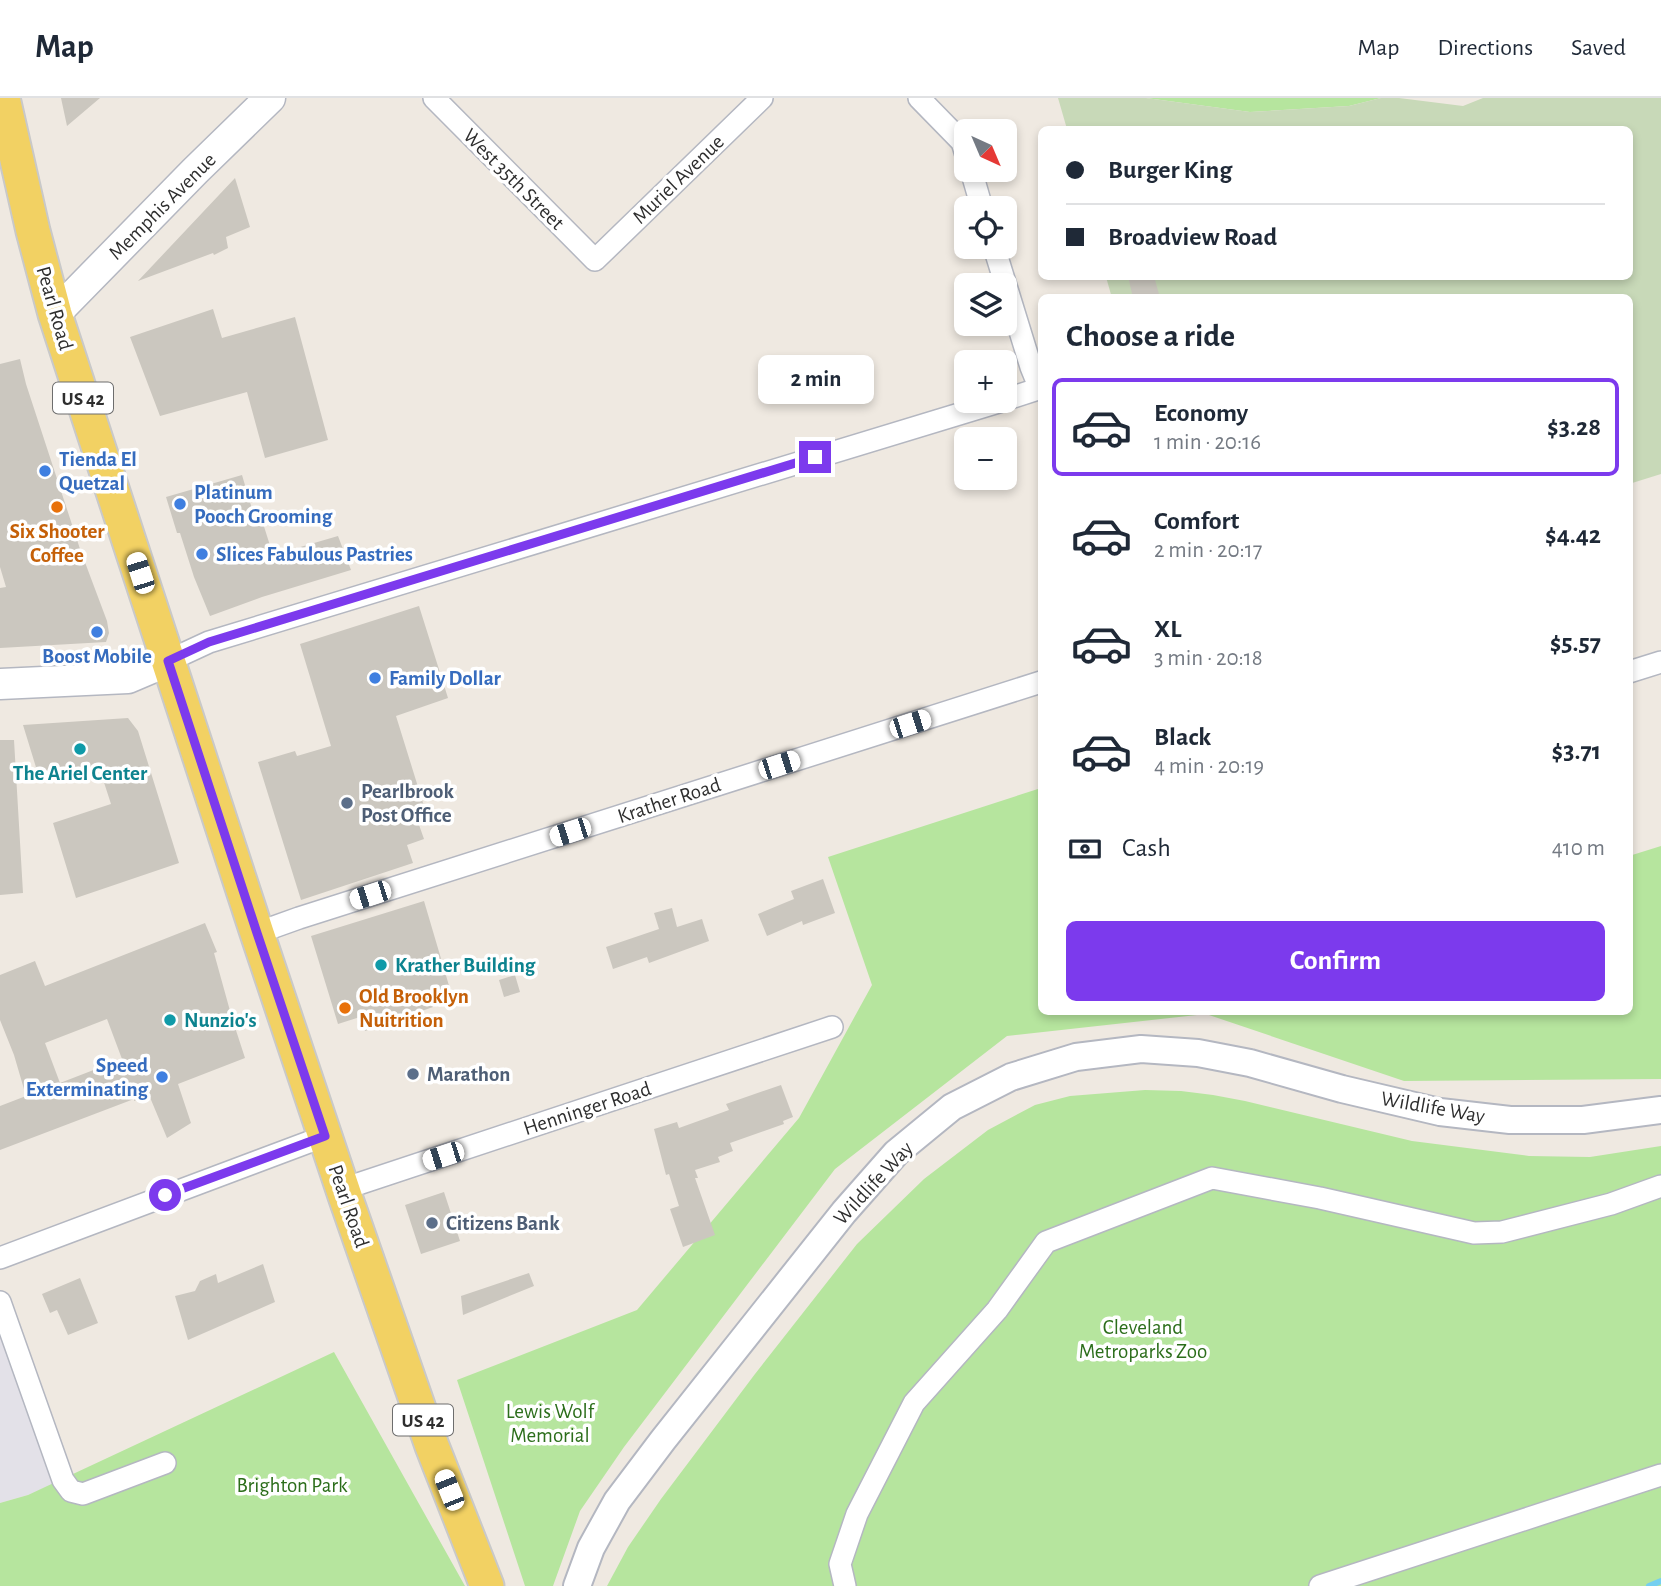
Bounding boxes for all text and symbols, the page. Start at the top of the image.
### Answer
text: Map [35,31,94,64]
text: Map [1357,36,1399,60]
text: Directions [1437,36,1533,60]
text: Saved [1571,36,1626,60]
north arrow [954,119,1017,182]
map controls [954,119,1017,490]
street label: West 35th Street [459,125,568,234]
street label: Muriel Avenue [629,131,728,228]
street label: Memphis Avenue [105,149,220,264]
text: Burger King [1108,157,1232,183]
button: locate [954,196,1017,259]
text: Broadview Road [1108,224,1277,250]
street label: Pearl Road [33,264,77,353]
button: layers [954,273,1017,336]
text: Choose a ride [1066,320,1235,352]
button: + [954,350,1017,413]
callout: 2 min [757,356,873,404]
text: 2 min [790,368,842,391]
road number: US 42 [53,382,113,414]
icon: car [1070,396,1133,459]
text: Economy [1154,400,1248,426]
text: $3.28 [1547,414,1601,440]
button: − [954,427,1017,490]
text: 1 min · 20:16 [1154,431,1261,454]
route end [799,441,831,473]
place label: Tienda El Quetzal [59,449,137,495]
marker: Tienda El Quetzal [37,463,53,479]
place label: Platinum Pooch Grooming [194,482,333,527]
marker: Platinum Pooch Grooming [172,496,188,512]
marker: Six Shooter Coffee [49,499,65,515]
icon: car [1070,504,1133,567]
text: Comfort [1154,508,1239,534]
place label: Six Shooter Coffee [9,521,105,566]
text: $4.42 [1545,522,1601,548]
text: 2 min · 20:17 [1154,539,1262,562]
place label: Slices Fabulous Pastries [216,544,413,565]
marker: Slices Fabulous Pastries [194,546,210,562]
car [124,550,157,596]
icon: car [1070,612,1133,675]
text: XL [1154,616,1181,642]
marker: Boost Mobile [89,624,105,640]
text: $5.57 [1550,630,1601,656]
place label: Boost Mobile [42,646,152,667]
text: 3 min · 20:18 [1154,647,1263,670]
place label: Family Dollar [389,668,502,689]
marker: Family Dollar [367,670,383,686]
car [887,708,934,740]
icon: car [1070,720,1133,783]
text: Black [1154,724,1211,750]
text: $3.71 [1552,738,1601,764]
marker: The Ariel Center [72,741,88,757]
car [756,749,803,781]
text: 4 min · 20:19 [1154,755,1264,778]
place label: The Ariel Center [13,763,148,784]
street label: Krather Road [615,774,723,827]
place label: Pearlbrook Post Office [361,781,454,826]
marker: Pearlbrook Post Office [339,795,355,811]
car [547,816,594,848]
icon: cash [1066,830,1104,868]
text: Cash [1122,835,1171,861]
text: 410 m [1552,837,1605,860]
car [347,879,394,911]
button: Confirm [1066,921,1605,1001]
place label: Krather Building [395,955,536,976]
marker: Krather Building [373,957,389,973]
place label: Old Brooklyn Nuitrition [359,986,469,1031]
marker: Old Brooklyn Nuitrition [337,1000,353,1016]
place label: Nunzio's [184,1010,257,1031]
marker: Nunzio's [162,1012,178,1028]
place label: Speed Exterminating [26,1055,148,1100]
place label: Marathon [427,1064,510,1085]
marker: Marathon [405,1066,421,1082]
marker: Speed Exterminating [154,1069,170,1085]
street label: Henninger Road [521,1078,654,1139]
street label: Wildlife Way [1379,1088,1487,1127]
street label: Wildlife Way [830,1138,917,1229]
car [420,1140,467,1172]
street label: Pearl Road [325,1162,373,1251]
route start [149,1179,181,1211]
place label: Citizens Bank [446,1213,560,1234]
marker: Citizens Bank [424,1215,440,1231]
park label: Cleveland Metroparks Zoo [1079,1317,1207,1362]
park label: Lewis Wolf Memorial [506,1401,596,1446]
road number: US 42 [393,1404,453,1436]
car [432,1467,467,1513]
park label: Brighton Park [236,1475,348,1496]

